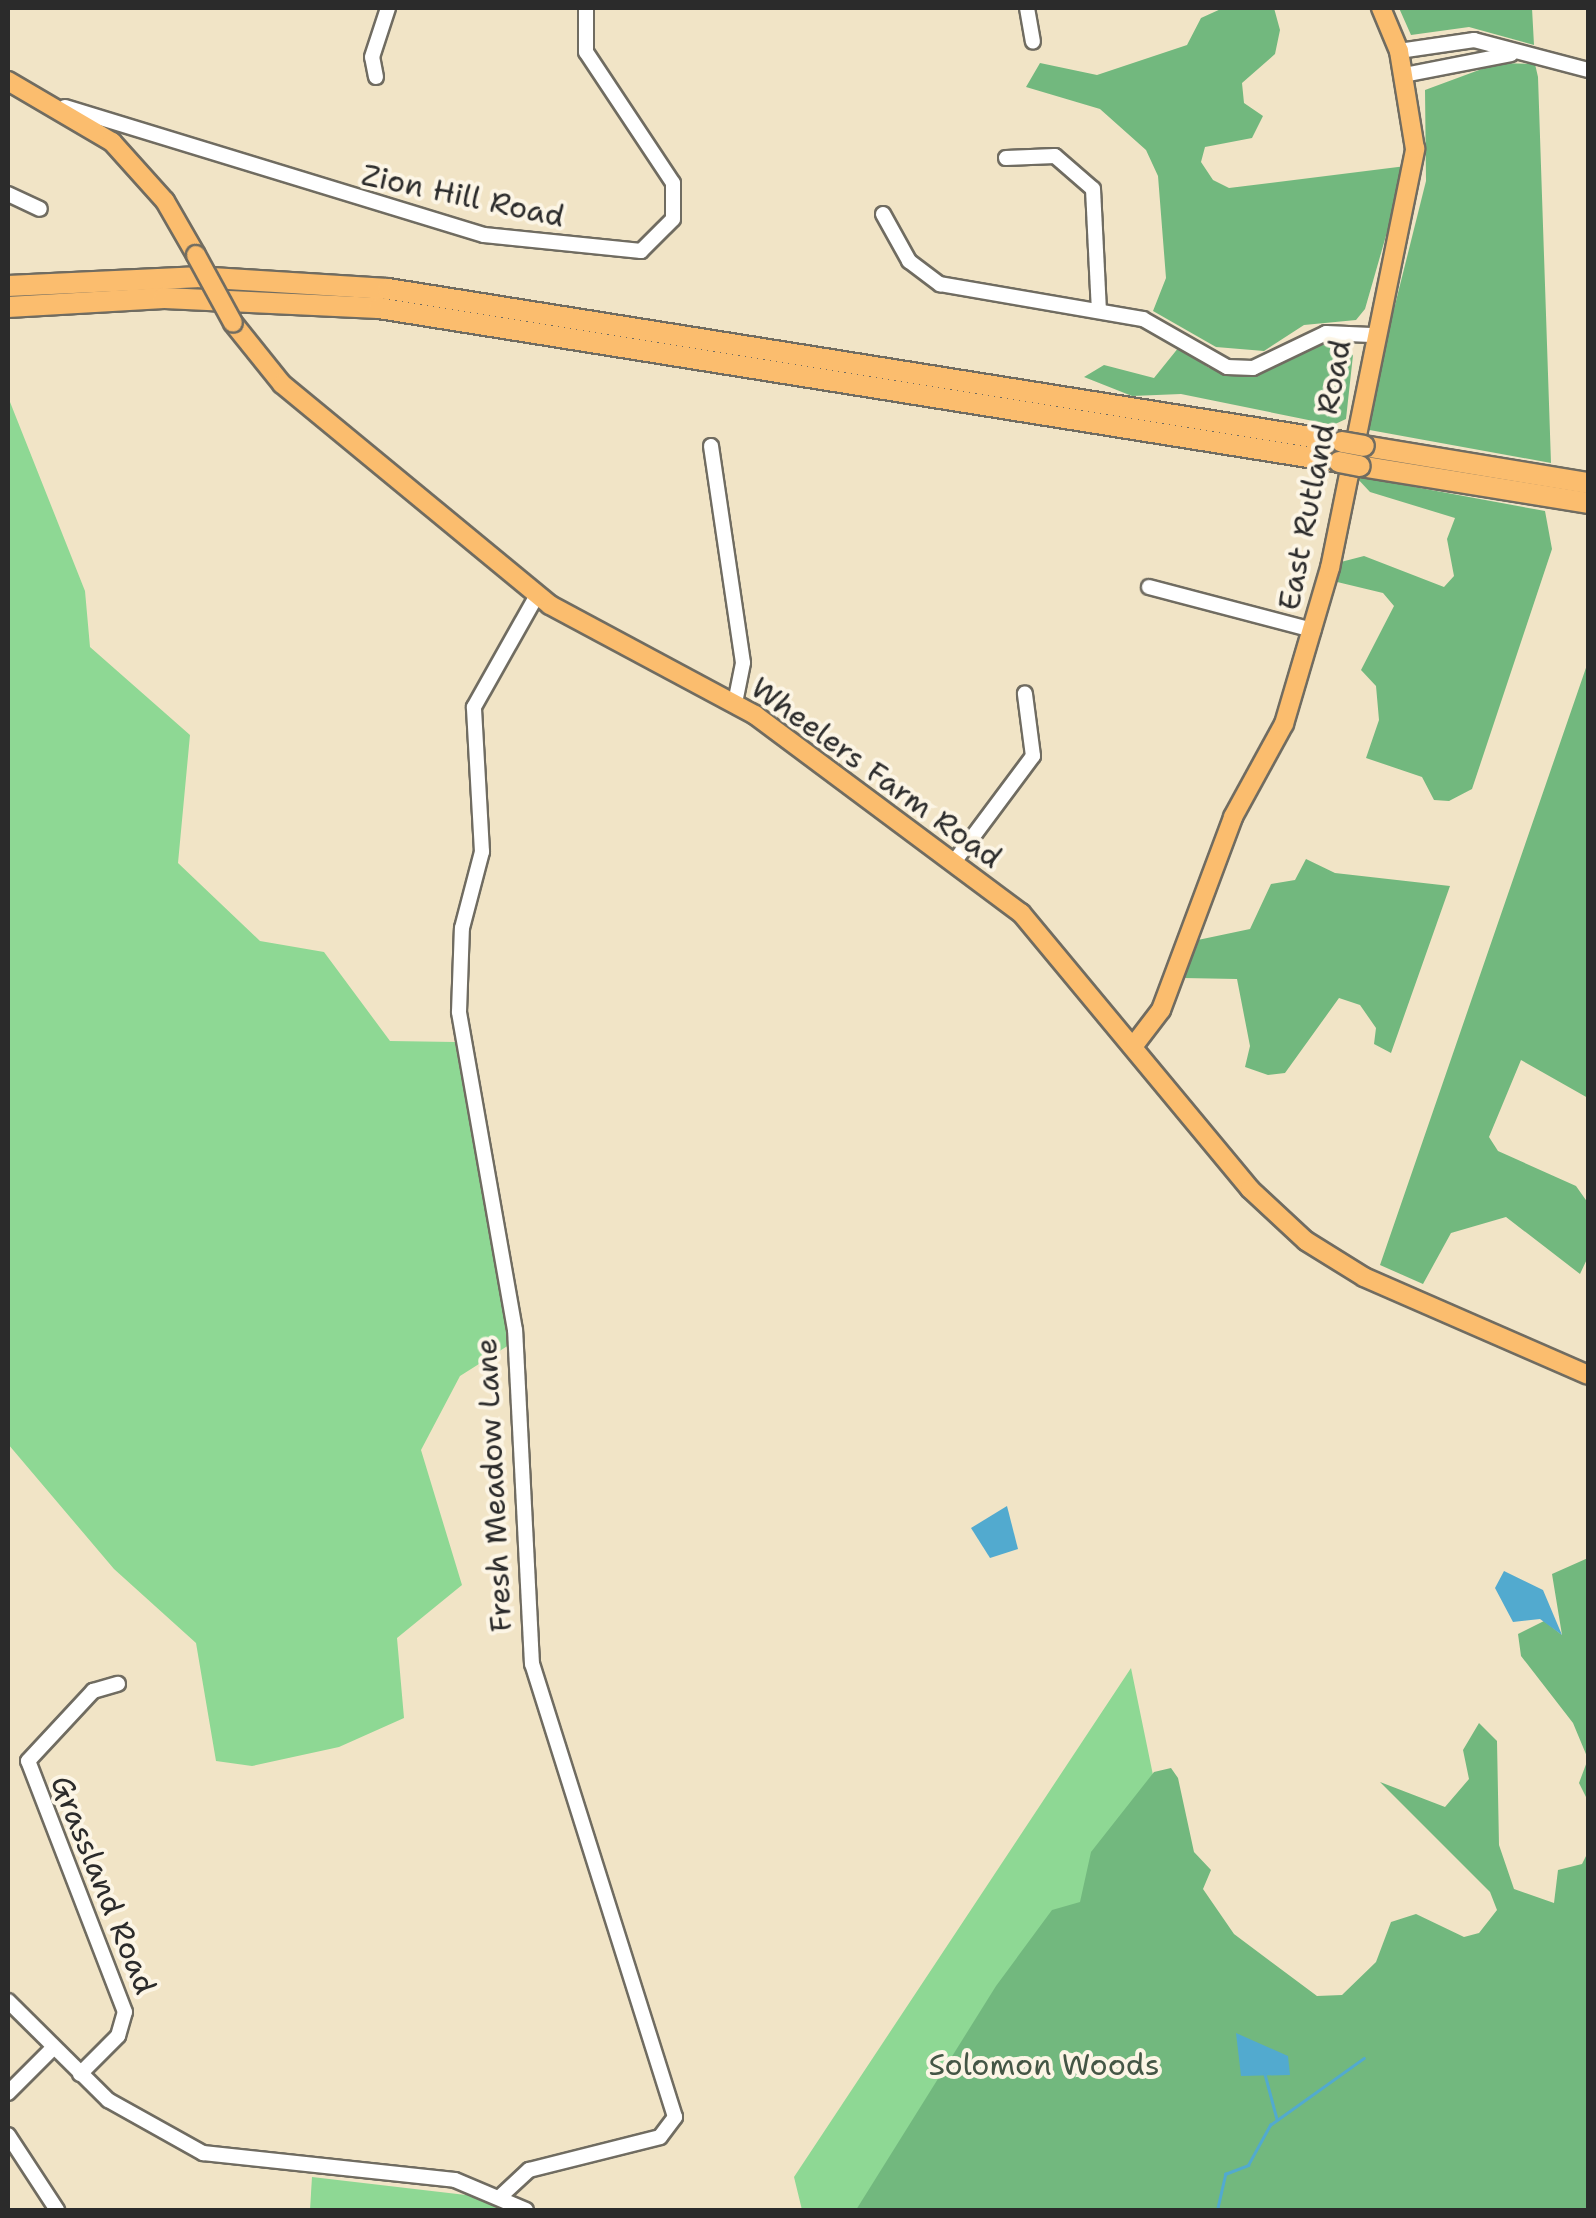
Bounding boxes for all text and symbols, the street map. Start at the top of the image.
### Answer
street label: Zion Hill Road [358,157,568,235]
street label: East Rutland Road [1271,337,1359,613]
street label: Wheelers Farm Road [744,670,1008,876]
street label: Fresh Meadow Lane [468,1337,520,1633]
street label: Grassland Road [43,1770,163,2000]
park label: Solomon Woods [928,2047,1160,2083]

